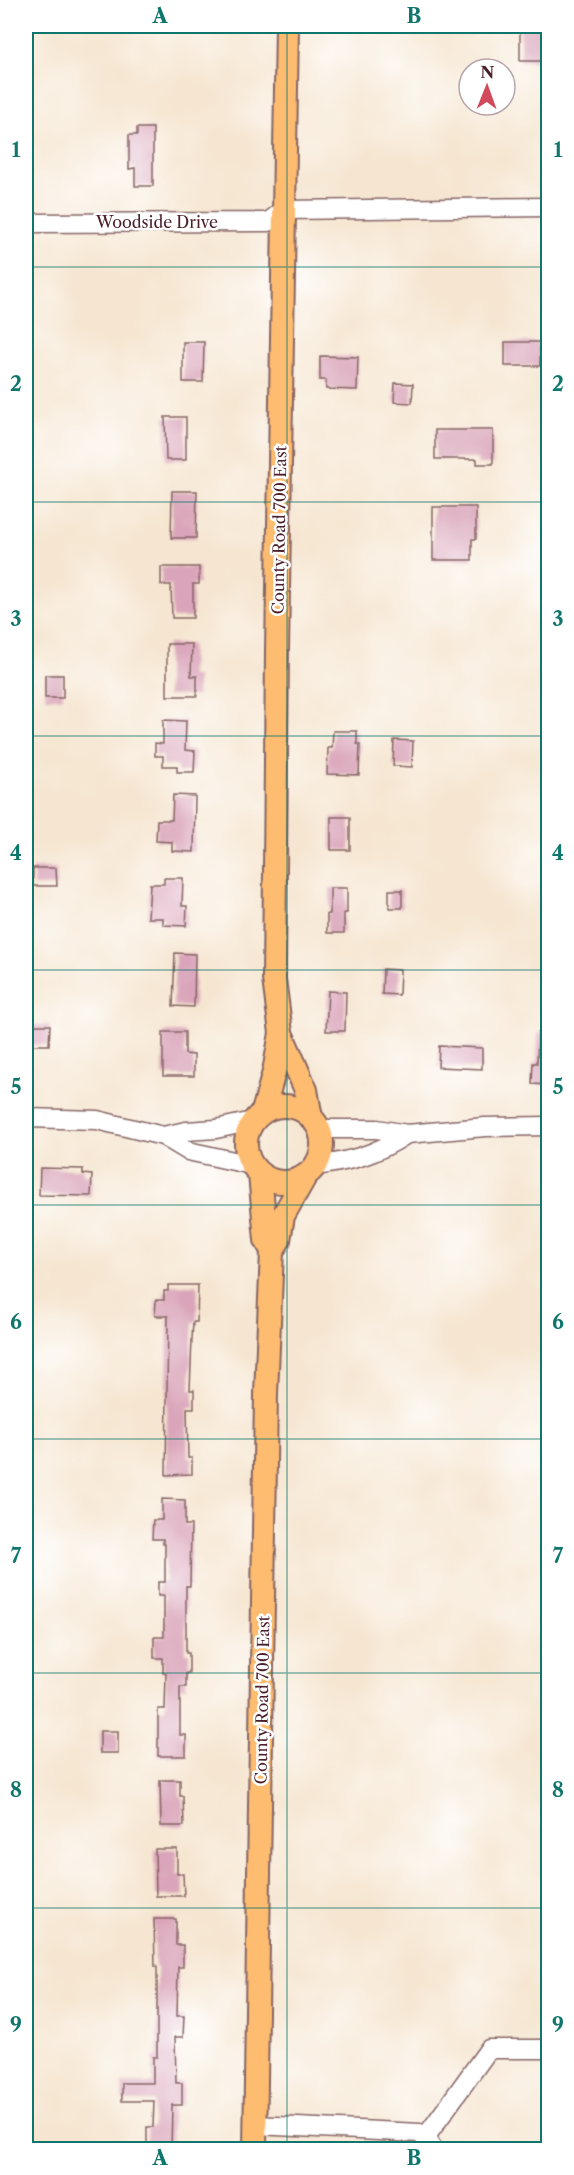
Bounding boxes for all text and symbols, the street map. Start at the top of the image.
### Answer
text: A [151,4,168,28]
text: B [407,4,422,28]
north arrow [457,57,517,117]
text: N [480,62,494,82]
text: 1 [12,138,21,162]
text: 1 [554,138,563,162]
street label: Woodside Drive [95,212,218,232]
text: 2 [10,372,22,396]
text: 2 [552,372,564,396]
street label: County Road 700 East [268,445,290,614]
text: 3 [10,607,22,631]
text: 3 [552,607,564,631]
text: 4 [10,841,22,865]
text: 4 [552,841,564,865]
text: 5 [10,1075,22,1099]
text: 5 [552,1075,564,1099]
text: 6 [10,1310,22,1334]
text: 6 [552,1310,564,1334]
text: 7 [11,1544,22,1568]
text: 7 [553,1544,564,1568]
street label: County Road 700 East [251,1615,273,1784]
text: 8 [10,1778,22,1802]
text: 8 [552,1778,564,1802]
text: 9 [10,2013,22,2037]
text: 9 [552,2013,564,2037]
text: A [151,2146,168,2170]
text: B [407,2146,422,2170]

